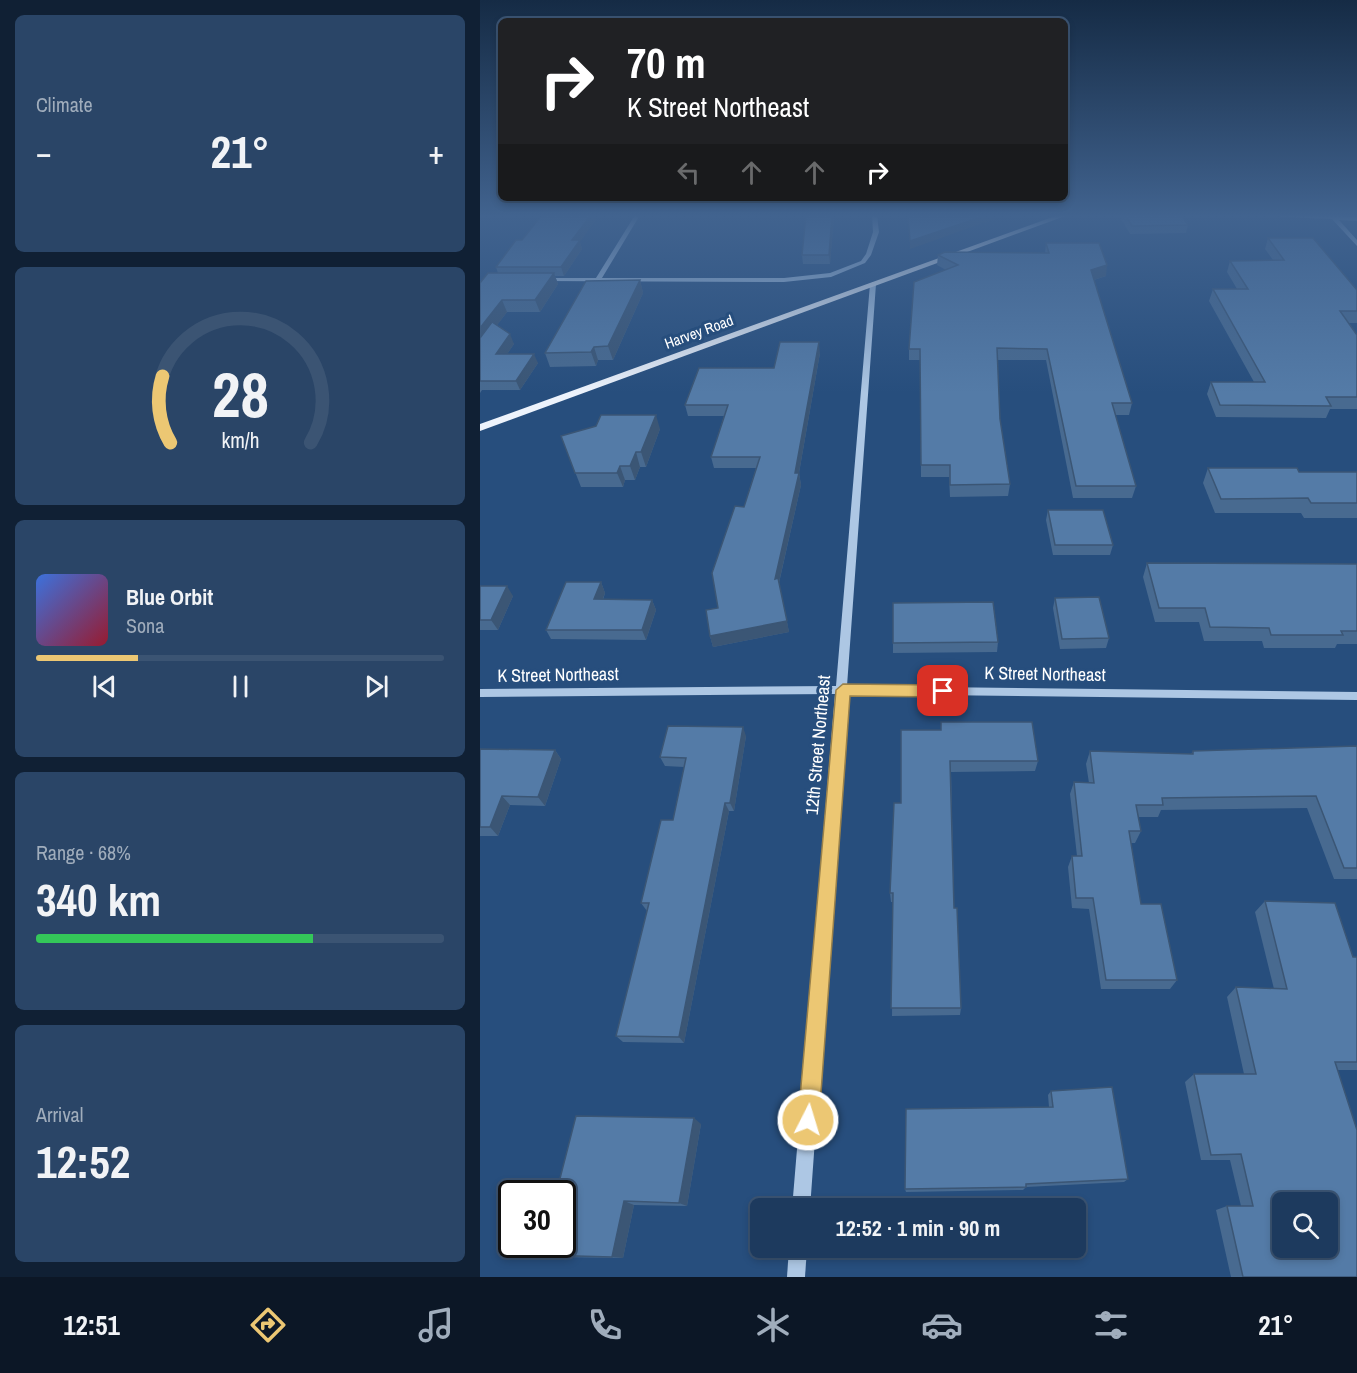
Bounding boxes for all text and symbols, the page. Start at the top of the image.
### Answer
text: 70 m [627,35,706,91]
icon: right [528,42,606,120]
text: K Street Northeast [627,89,809,125]
text: Climate [36,91,93,118]
text: 21° [210,121,270,182]
text: − [36,130,52,174]
text: + [428,130,444,174]
icon: left [672,156,705,189]
icon: ahead [735,156,768,189]
icon: ahead [798,156,831,189]
icon: right [861,156,894,189]
street label: Harvey Road [662,309,736,354]
text: 28 [212,352,268,436]
text: km/h [221,427,259,456]
text: Blue Orbit [126,582,213,612]
text: Sona [126,612,164,639]
street label: K Street Northeast [984,660,1106,687]
street label: K Street Northeast [497,661,619,688]
pin [917,665,968,716]
icon: previous [88,670,121,703]
icon: pause [224,670,257,703]
icon: next [360,670,393,703]
street label: 12th Street Northeast [799,674,836,816]
icon: arrive [926,674,959,707]
text: Range · 68% [36,839,131,866]
text: 340 km [36,869,161,930]
position arrow [776,1088,840,1152]
text: Arrival [36,1101,83,1128]
text: 12:52 [36,1131,130,1192]
speed limit sign: 30 [498,1180,576,1258]
map controls [1272,1192,1338,1258]
button: search [1272,1192,1338,1258]
text: 12:52 · 1 min · 90 m [836,1213,1000,1243]
icon: directions [247,1304,289,1346]
icon: music [415,1304,457,1346]
icon: phone [584,1304,626,1346]
icon: climate [752,1304,794,1346]
icon: car [921,1304,963,1346]
icon: filters [1090,1304,1132,1346]
text: 12:51 [63,1307,120,1343]
text: 21° [1258,1307,1294,1343]

